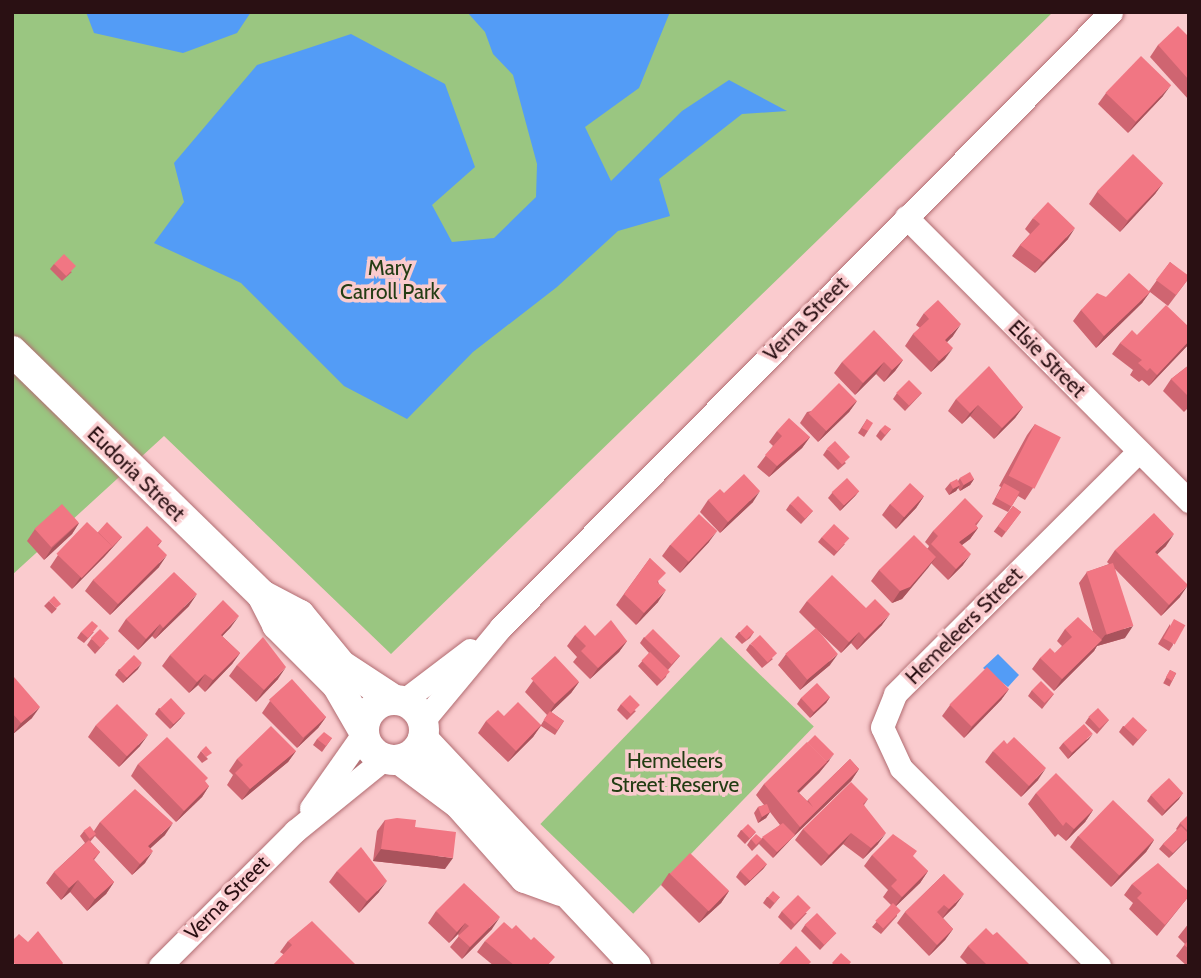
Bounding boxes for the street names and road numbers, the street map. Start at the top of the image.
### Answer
street label: Verna Street [758,271,854,367]
street label: Elsie Street [1003,315,1091,403]
street label: Eudoria Street [82,421,190,527]
street label: Hemeleers Street [900,562,1028,690]
street label: Verna Street [179,850,275,946]

